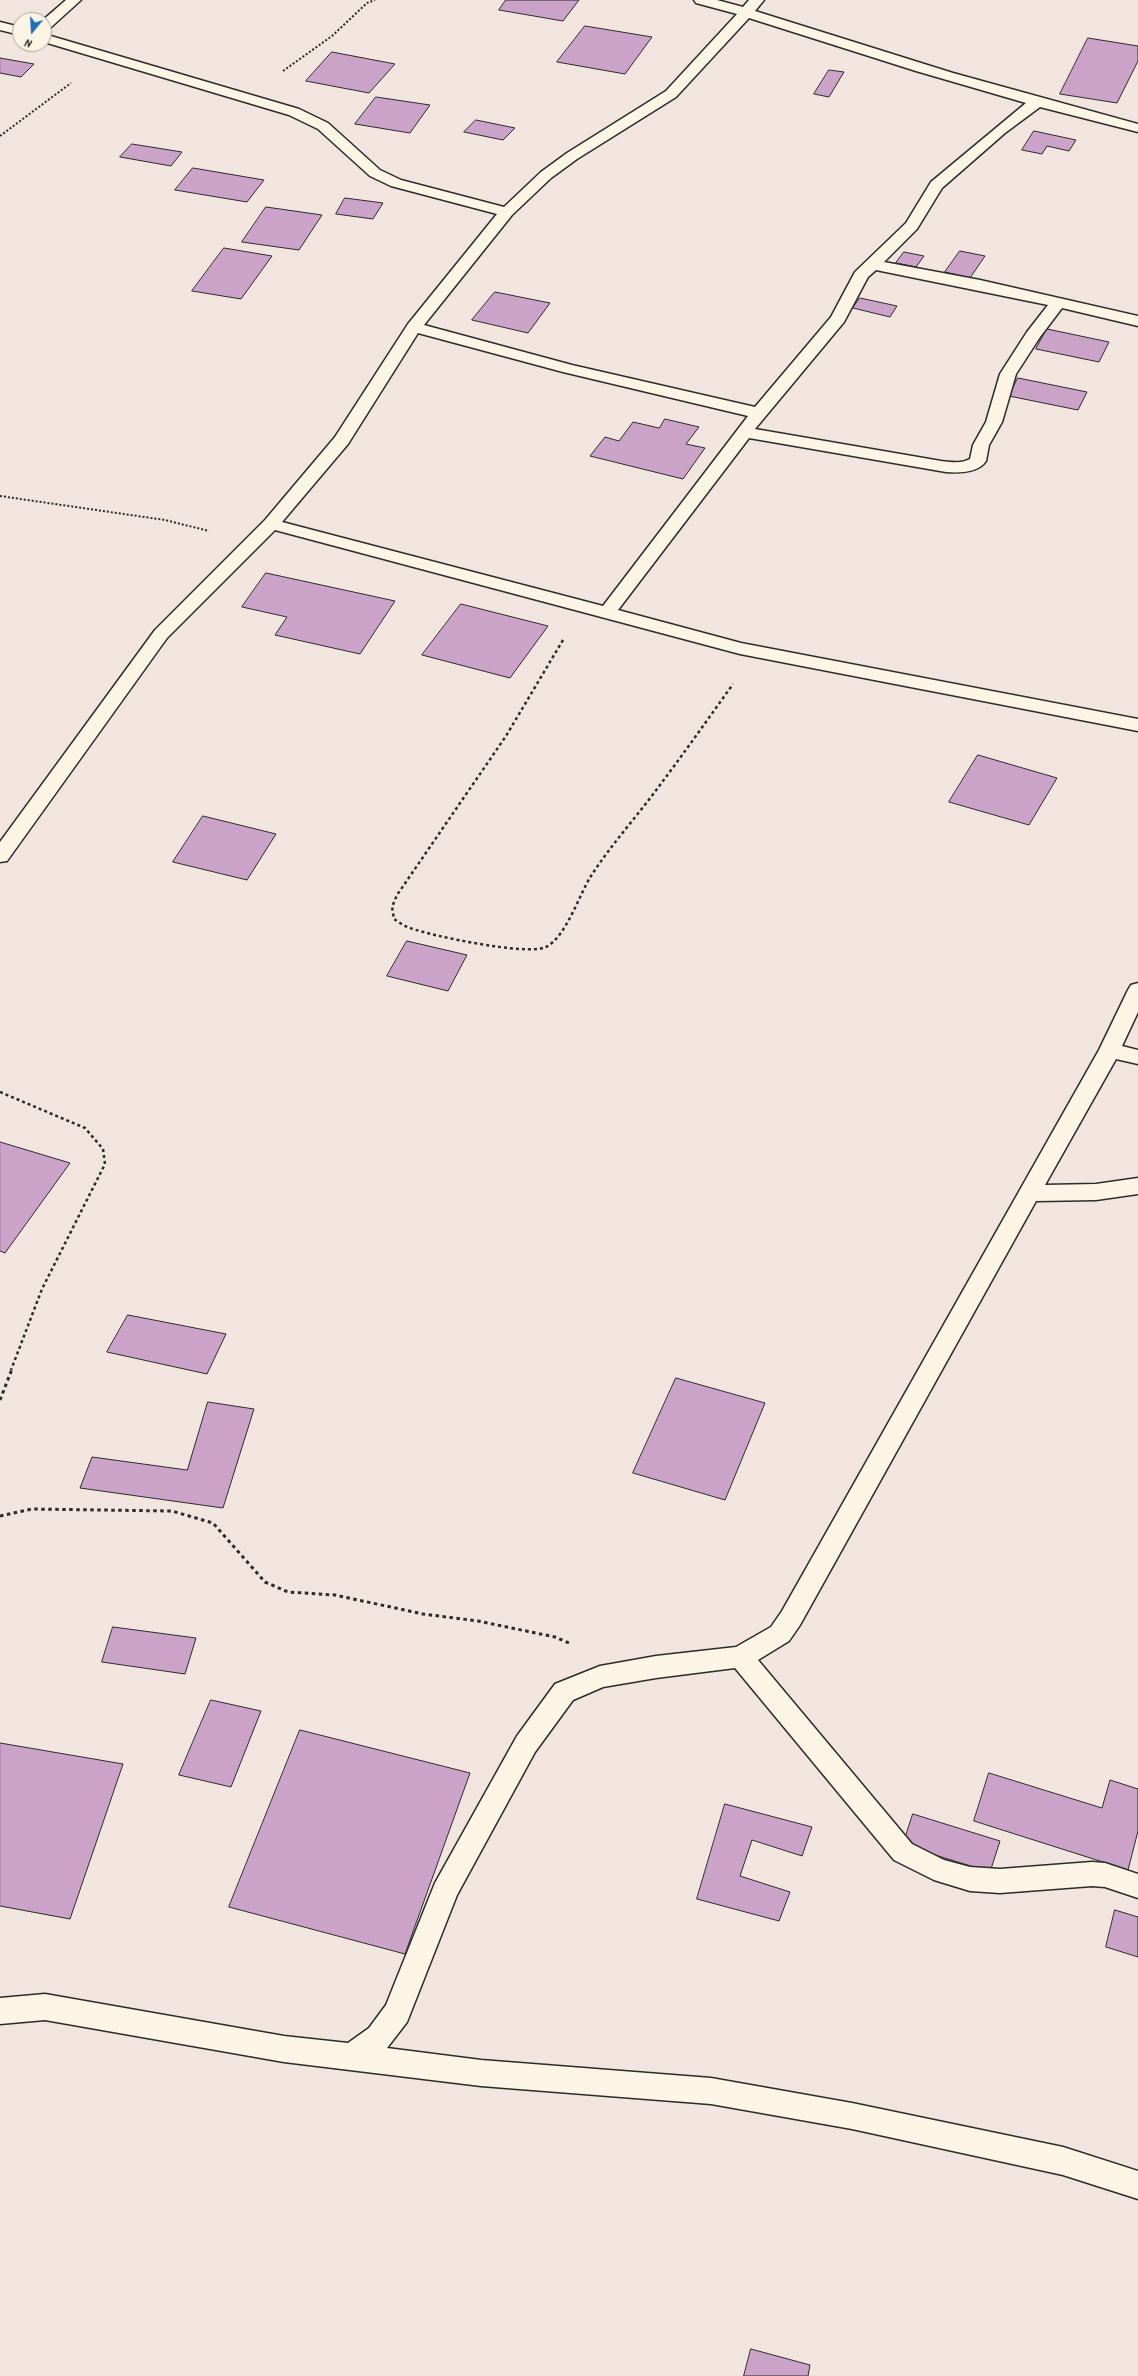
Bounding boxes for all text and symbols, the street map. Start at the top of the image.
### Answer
north arrow [12,12,52,52]
text: N [23,33,35,52]

